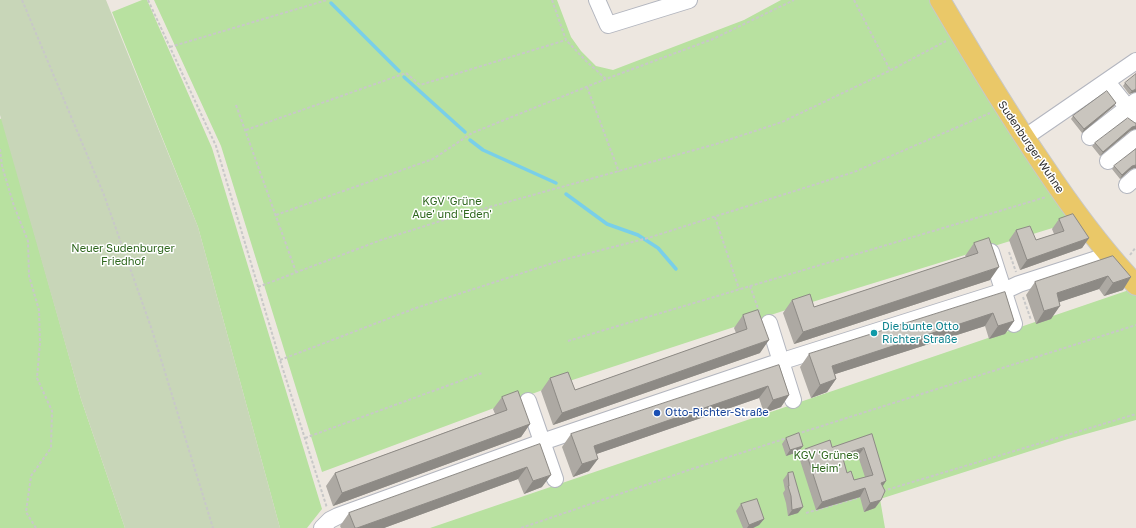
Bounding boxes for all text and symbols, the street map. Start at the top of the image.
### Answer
street label: Sudenburger Wuhne [995,98,1067,196]
park label: KGV 'Grüne Aue' und 'Eden' [412,195,492,221]
park label: Neuer Sudenburger Friedhof [71,242,175,268]
place label: Die bunte Otto Richter Straße [882,320,959,346]
marker: Die bunte Otto Richter Straße [869,328,879,338]
place label: Otto-Richter-Straße [665,406,769,420]
marker: Otto-Richter-Straße [652,408,662,418]
park label: KGV 'Grünes Heim' [793,449,859,475]

